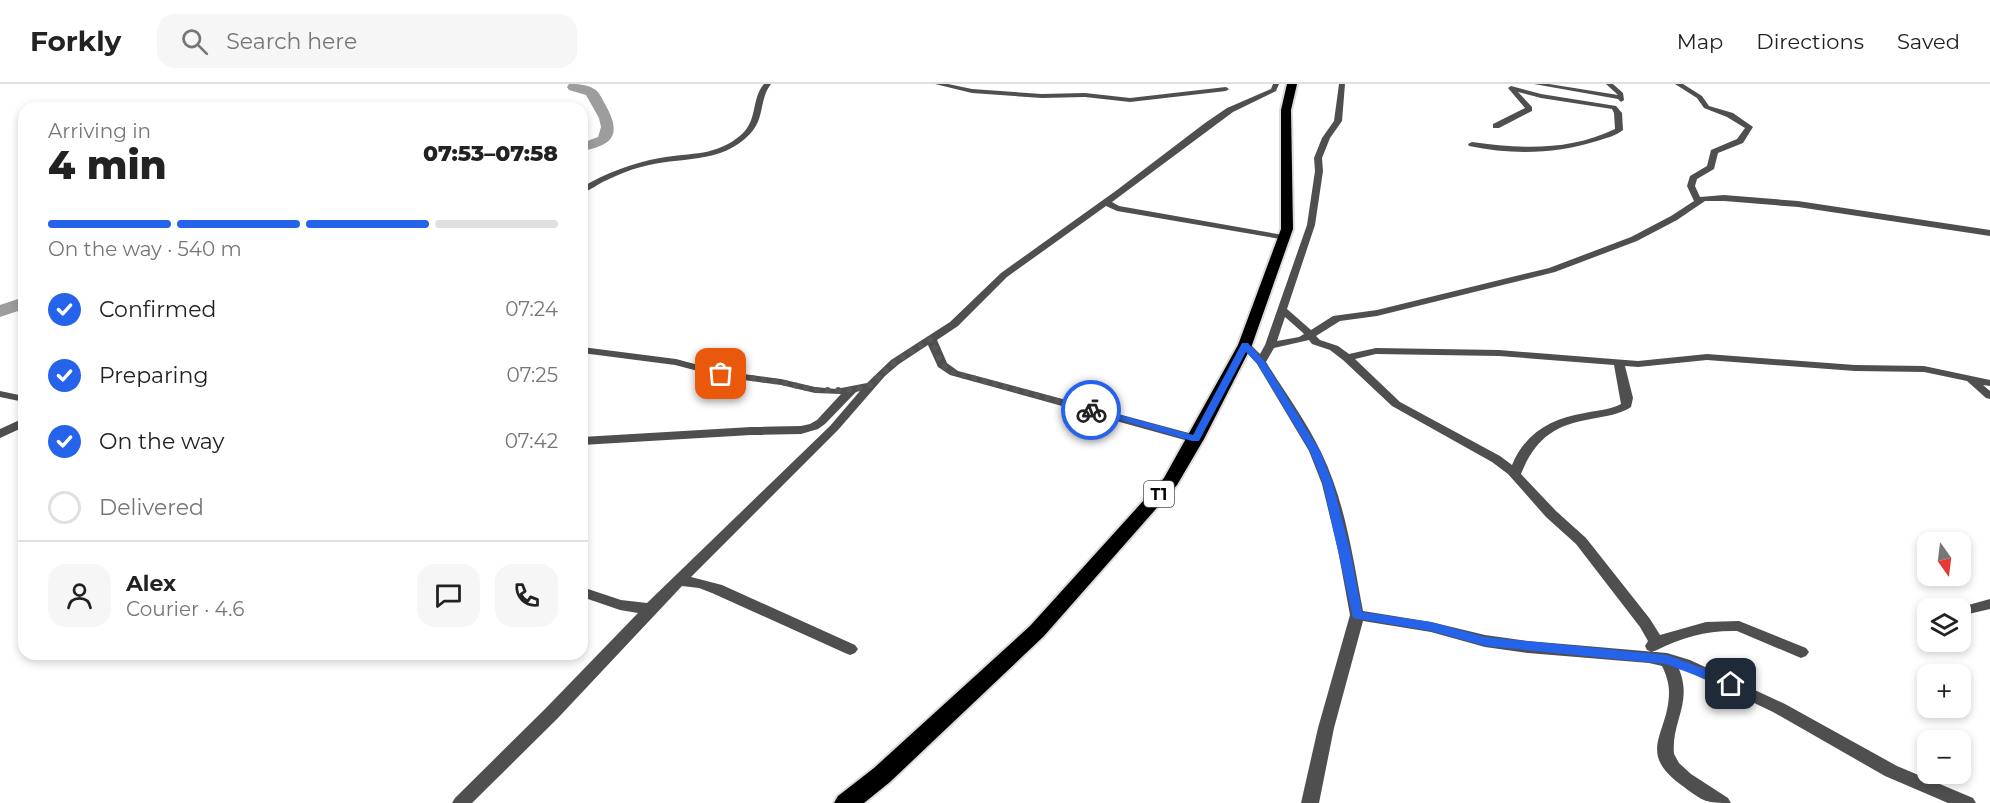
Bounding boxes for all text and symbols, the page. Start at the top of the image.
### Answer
search box [157,14,577,68]
text: Forkly [30,24,121,58]
icon: search [178,25,211,58]
text: Search here [226,28,357,55]
text: Map [1677,29,1723,54]
text: Directions [1756,29,1864,54]
text: Saved [1897,29,1960,54]
text: Arriving in [48,119,151,143]
text: 07:53–07:58 [423,140,558,167]
text: 4 min [48,141,167,189]
text: On the way · 540 m [48,237,242,261]
icon: check [48,293,81,326]
text: Confirmed [99,296,216,323]
text: 07:24 [505,297,558,321]
pin [695,348,746,399]
icon: bag [704,357,737,390]
icon: check [48,359,81,392]
text: Preparing [99,362,208,389]
text: 07:25 [507,363,558,387]
courier [1061,380,1121,440]
icon: bike [1075,394,1108,427]
icon: check [48,425,81,458]
text: On the way [99,428,224,455]
text: 07:42 [505,429,558,453]
road number: T1 [1144,481,1174,507]
text: Delivered [99,494,204,521]
north arrow [1917,532,1971,586]
map controls [1917,532,1971,784]
button: person [48,564,111,627]
button: chat [417,564,480,627]
button: phone [495,564,558,627]
text: Alex [126,570,176,597]
text: Courier · 4.6 [126,597,244,621]
button: layers [1917,598,1971,652]
pin [1705,658,1756,709]
button: + [1917,664,1971,718]
icon: home [1714,667,1747,700]
button: − [1917,730,1971,784]

